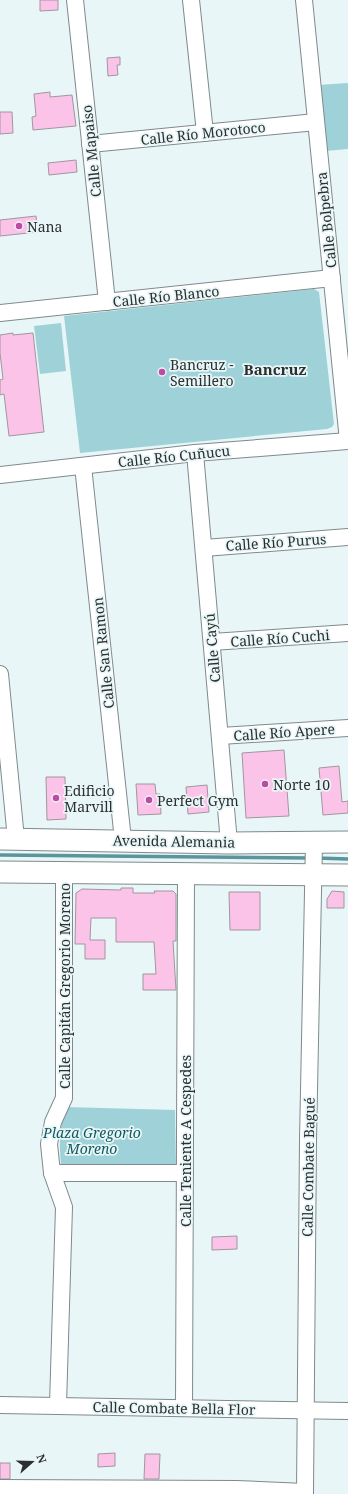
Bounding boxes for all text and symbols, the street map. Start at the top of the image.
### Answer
street label: Calle Mapaiso [77,104,105,198]
street label: Calle Río Morotoco [140,117,266,149]
street label: Calle Bolpebra [311,171,341,269]
place label: Nana [27,217,63,236]
marker: Nana [14,221,24,231]
street label: Calle Río Blanco [112,281,220,311]
place label: Bancruz - Semillero [170,355,234,390]
district label: Bancruz [244,359,306,379]
marker: Bancruz - Semillero [157,367,167,377]
street label: Calle Río Cuñucu [117,441,231,471]
street label: Calle Río Purus [225,529,327,555]
street label: Calle San Ramon [88,596,118,710]
street label: Calle Cayú [200,613,224,683]
street label: Calle Río Cuchi [230,625,331,651]
street label: Calle Río Apere [233,719,335,745]
place label: Norte 10 [273,775,330,794]
marker: Norte 10 [260,779,270,789]
place label: Edificio Marvill [64,781,115,816]
place label: Perfect Gym [157,791,239,810]
marker: Edificio Marvill [51,793,61,803]
marker: Perfect Gym [144,795,154,805]
street label: Avenida Alemania [113,830,235,852]
street label: Calle Capitán Gregorio Moreno [55,883,74,1089]
street label: Calle Teniente A Cespedes [176,1055,195,1227]
street label: Calle Combate Bagué [297,1097,319,1237]
park label: Plaza Gregorio Moreno [42,1123,141,1158]
street label: Calle Combate Bella Flor [92,1397,256,1419]
north arrow [12,1442,52,1482]
text: N [33,1452,51,1465]

